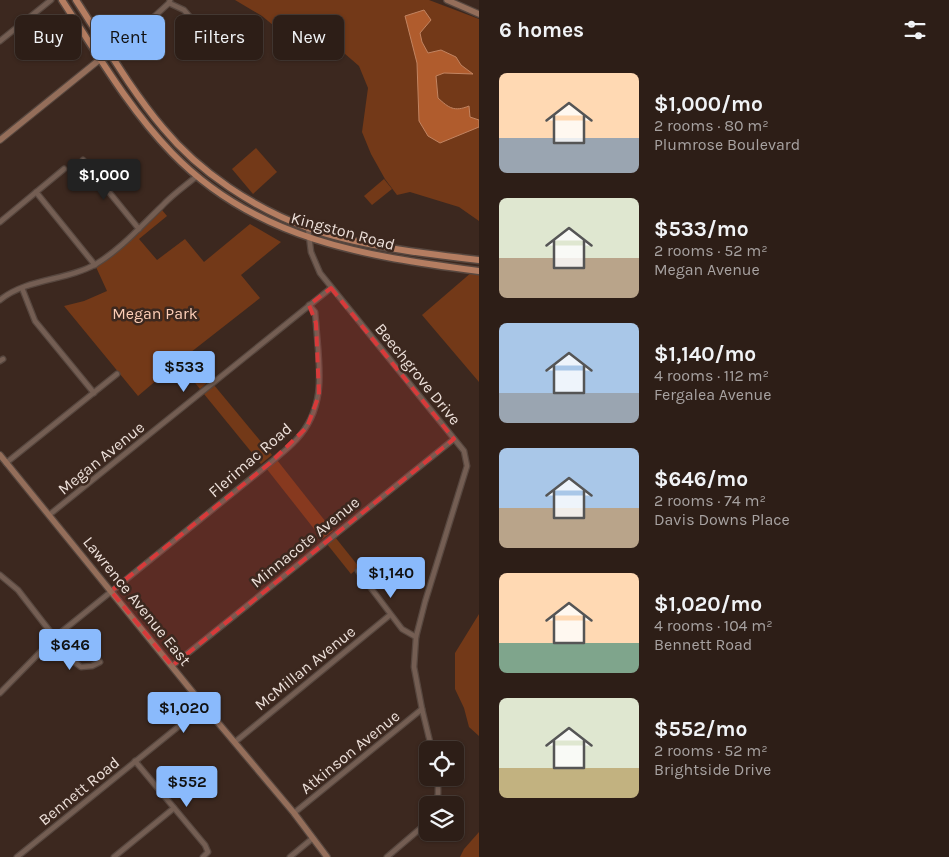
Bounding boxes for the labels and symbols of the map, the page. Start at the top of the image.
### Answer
pin: $1,000 [63,158,145,201]
street label: Kingston Road [289,208,397,254]
park label: Megan Park [112,304,198,323]
street label: Beechgrove Drive [371,319,465,429]
pin: $533 [154,350,214,393]
street label: Megan Avenue [54,417,148,499]
street label: Flerimac Road [204,419,296,501]
street label: Minnacote Avenue [247,492,363,592]
street label: Lawrence Avenue East [79,533,195,669]
pin: $1,140 [350,556,432,599]
street label: McMillan Avenue [251,622,359,714]
pin: $646 [40,628,100,671]
pin: $1,020 [143,692,225,734]
street label: Atkinson Avenue [297,706,403,798]
street label: Bennett Road [35,753,123,829]
pin: $552 [157,766,217,808]

